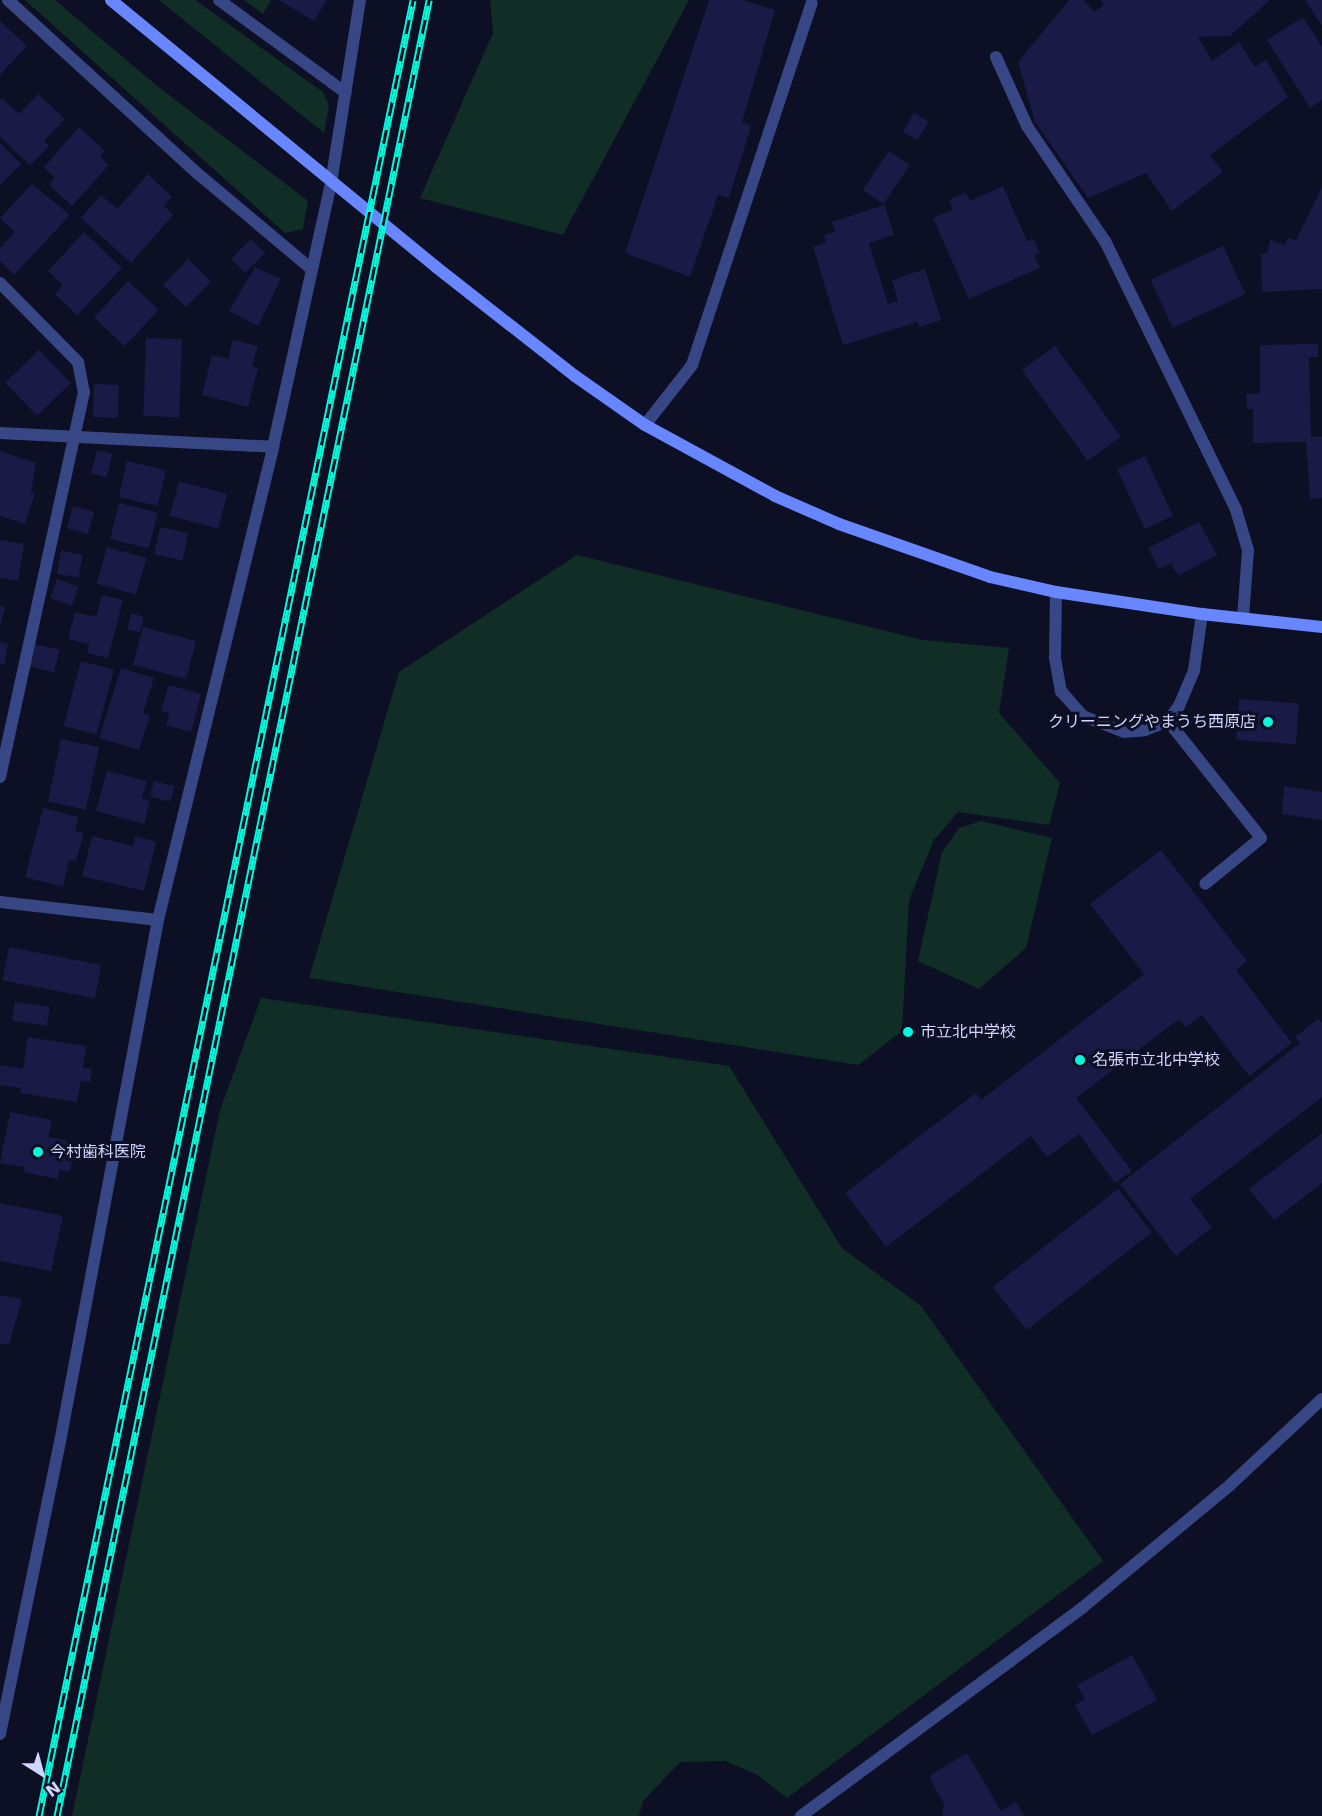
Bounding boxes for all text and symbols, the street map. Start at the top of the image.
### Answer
place label: クリーニングやまうち西原店 [1048,712,1256,732]
marker: クリーニングやまうち西原店 [1261,715,1275,729]
place label: 市立北中学校 [920,1022,1016,1042]
marker: 市立北中学校 [901,1025,915,1039]
place label: 名張市立北中学校 [1092,1050,1220,1070]
marker: 名張市立北中学校 [1073,1053,1087,1067]
place label: 今村歯科医院 [50,1142,146,1162]
marker: 今村歯科医院 [31,1145,45,1159]
north arrow [12,1744,72,1804]
text: N [42,1777,64,1801]

